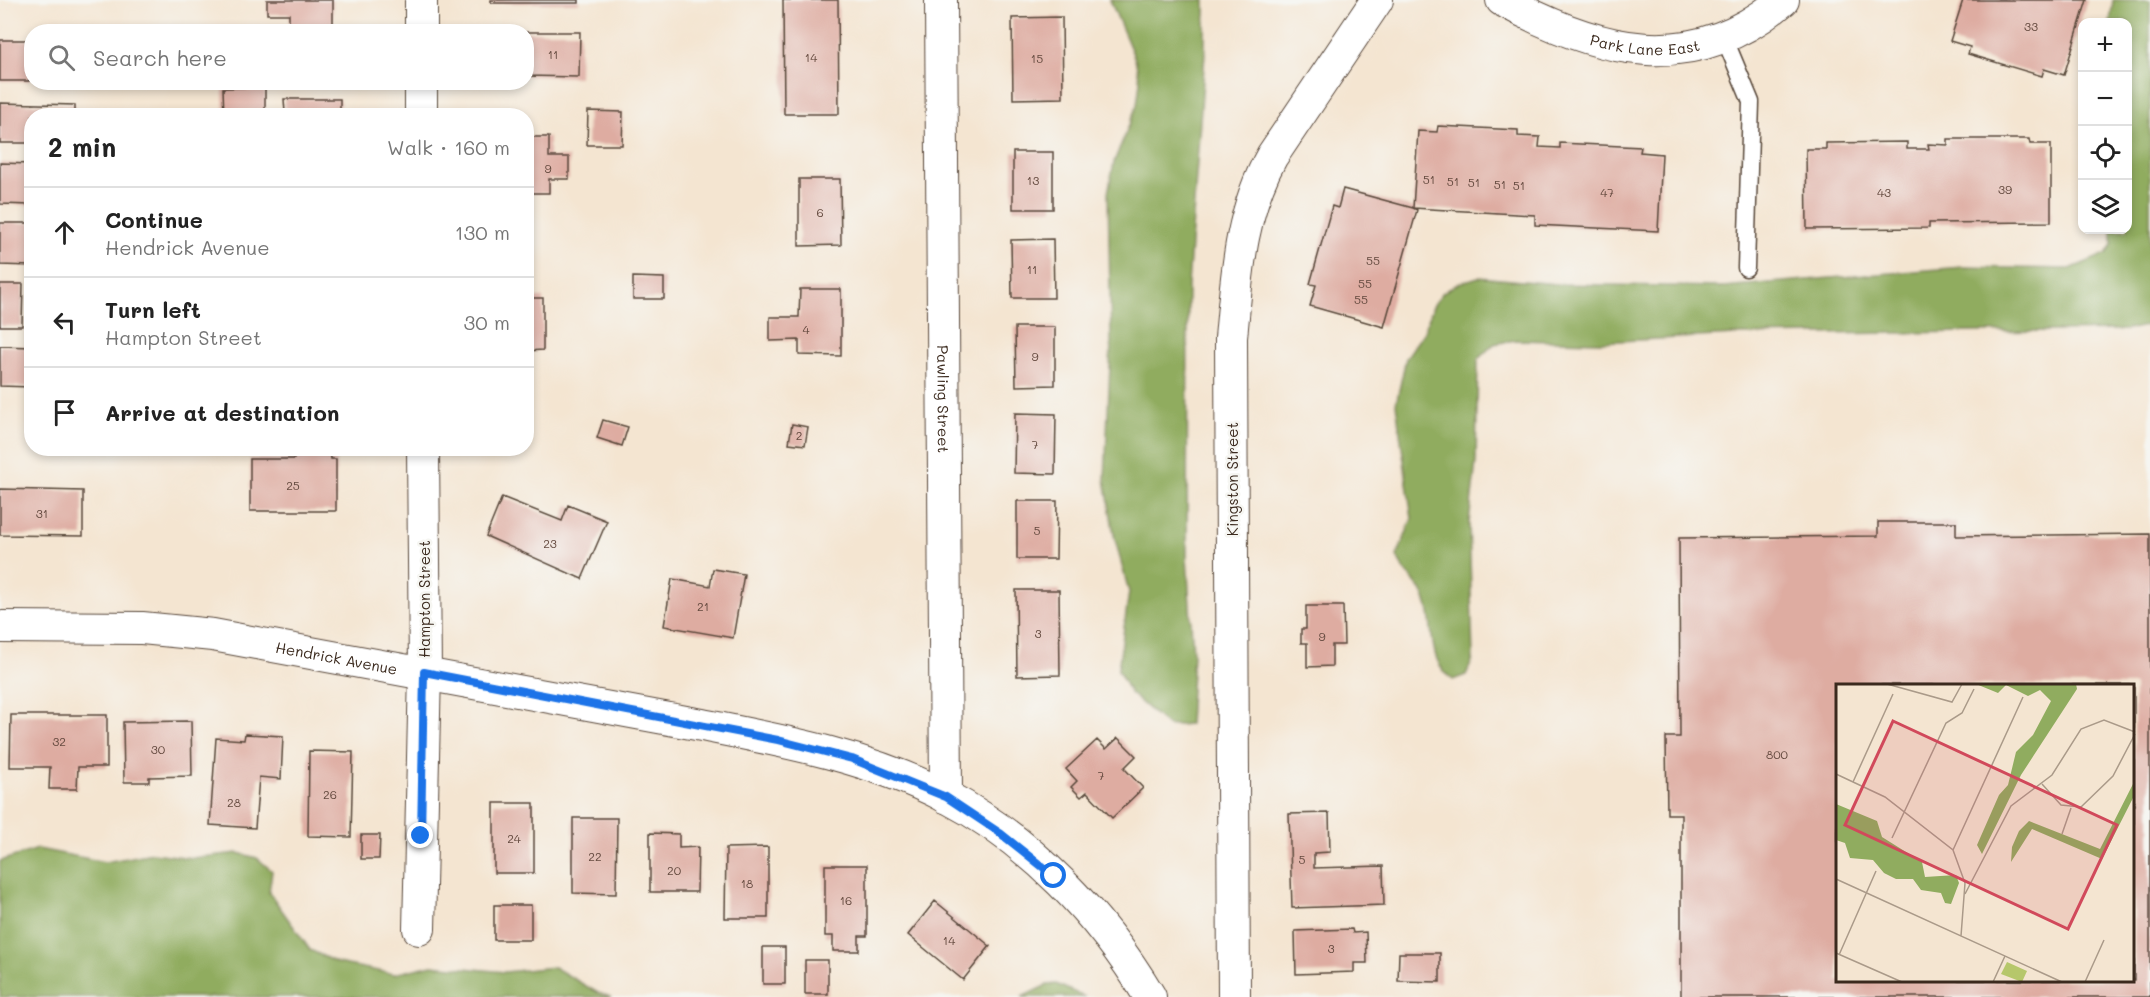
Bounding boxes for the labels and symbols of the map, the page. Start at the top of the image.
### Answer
house number: 33 [2024,18,2038,34]
street label: Park Lane East [1588,29,1702,59]
house number: 11 [548,46,558,62]
house number: 14 [805,49,817,65]
house number: 15 [1031,50,1043,66]
house number: 9 [544,160,552,176]
house number: 51 [1423,171,1435,187]
house number: 13 [1027,172,1039,188]
house number: 51 [1447,173,1459,189]
house number: 51 [1468,174,1480,190]
house number: 51 [1494,176,1506,192]
house number: 51 [1513,177,1525,193]
house number: 39 [1998,181,2012,197]
house number: 47 [1600,184,1614,200]
house number: 43 [1877,184,1891,200]
house number: 6 [816,204,824,220]
house number: 55 [1366,252,1380,268]
house number: 11 [1027,261,1037,277]
house number: 55 [1358,275,1372,291]
house number: 55 [1354,291,1368,307]
house number: 4 [802,321,810,337]
street label: Pawling Street [933,345,954,453]
house number: 9 [1031,348,1039,364]
street label: Kingston Street [1222,422,1242,536]
house number: 2 [796,427,802,443]
house number: 7 [1032,436,1039,452]
house number: 25 [286,477,300,493]
house number: 31 [36,505,48,521]
house number: 5 [1034,522,1041,538]
house number: 23 [543,535,557,551]
street label: Hampton Street [414,540,434,658]
house number: 21 [697,598,709,614]
house number: 3 [1034,625,1042,641]
house number: 9 [1318,628,1326,644]
street label: Hendrick Avenue [274,637,399,679]
inset map [1836,684,2135,982]
house number: 32 [52,733,66,749]
house number: 30 [151,741,166,757]
house number: 800 [1766,746,1789,762]
house number: 7 [1098,767,1105,783]
house number: 26 [323,786,337,802]
house number: 28 [227,794,241,810]
route end [407,822,433,848]
house number: 24 [507,830,521,846]
house number: 22 [588,848,602,864]
house number: 5 [1299,851,1306,867]
house number: 20 [667,862,682,878]
route start [1040,862,1066,888]
house number: 18 [741,875,753,891]
house number: 16 [840,892,852,908]
house number: 14 [943,932,955,948]
house number: 3 [1327,940,1335,956]

